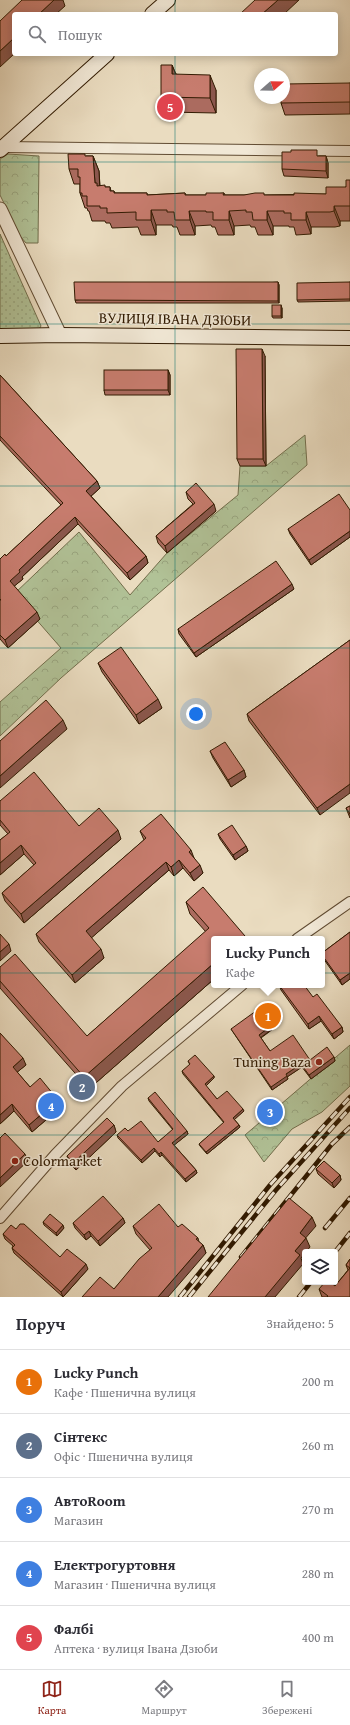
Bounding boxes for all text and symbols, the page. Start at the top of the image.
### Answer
search box [12,12,338,56]
icon: search [26,23,48,45]
text: Пошук [58,24,102,45]
north arrow [254,68,290,104]
pin: 5 [157,92,183,122]
street label: ВУЛИЦЯ ІВАНА ДЗЮБИ [99,307,251,330]
your location [186,704,206,724]
popup [211,936,325,988]
text: Lucky Punch [226,942,310,963]
text: Кафе [226,963,255,982]
pin: 1 [255,1001,281,1031]
place label: Tuning Baza [233,1051,311,1072]
marker: Tuning Baza [314,1057,324,1067]
pin: 2 [69,1072,95,1102]
pin: 4 [38,1091,64,1121]
pin: 3 [257,1097,283,1127]
place label: Colormarket [23,1150,103,1171]
marker: Colormarket [10,1156,20,1166]
map controls [302,1249,338,1285]
button: layers [302,1249,338,1285]
text: Поруч [16,1311,65,1336]
text: Знайдено: 5 [266,1314,334,1333]
text: Lucky Punch [54,1362,138,1383]
text: 1 [26,1372,32,1391]
text: 200 m [302,1372,334,1391]
text: Кафе · Пшенична вулиця [54,1383,196,1402]
text: Сінтекс [54,1426,107,1447]
text: 2 [26,1436,32,1455]
text: 260 m [302,1436,334,1455]
text: Офіс · Пшенична вулиця [54,1447,193,1466]
text: АвтоRoom [54,1490,126,1511]
text: 3 [26,1500,32,1519]
text: 270 m [302,1500,334,1519]
text: Магазин [54,1511,103,1530]
text: Електрогуртовня [54,1554,176,1575]
text: 4 [26,1564,32,1583]
text: 280 m [302,1564,334,1583]
text: Магазин · Пшенична вулиця [54,1575,216,1594]
text: Фалбі [54,1618,94,1639]
text: 5 [26,1628,32,1647]
text: 400 m [302,1628,334,1647]
text: Аптека · вулиця Івана Дзюби [54,1639,218,1658]
tab: Карта [38,1678,66,1718]
tab: Маршрут [142,1678,187,1718]
tab: Збережені [262,1678,312,1718]

